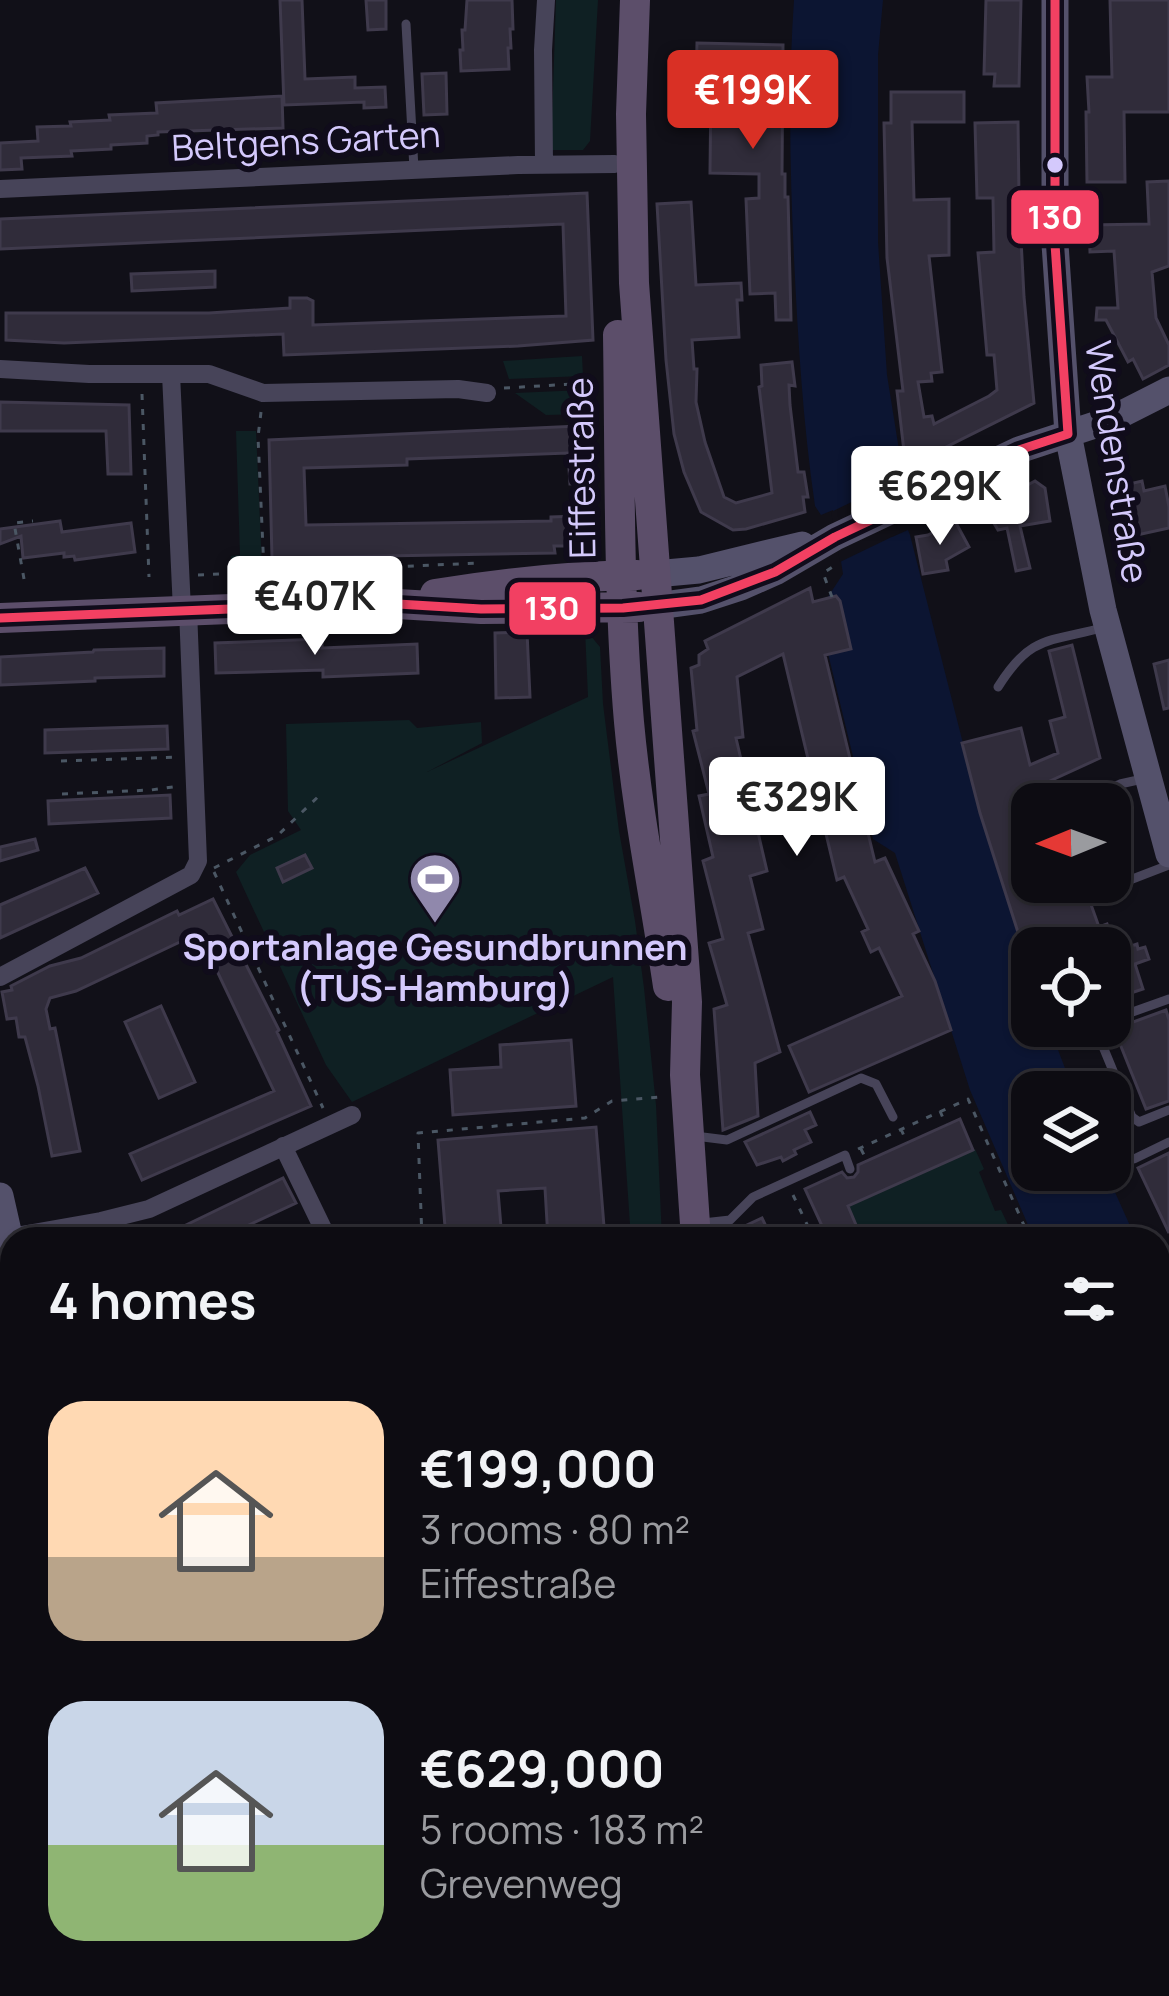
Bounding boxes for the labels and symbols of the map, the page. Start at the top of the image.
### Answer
pin: €199K [669,50,837,152]
street label: Beltgens Garten [170,109,442,172]
unlabelled marker [1044,154,1066,176]
line badge: 130 [1009,188,1101,246]
text: 130 [1027,194,1083,239]
street label: Wendenstraße [1074,337,1161,587]
street label: Eiffestraße [554,377,607,559]
pin: €629K [856,446,1024,548]
pin: €407K [231,556,399,658]
line badge: 130 [507,580,598,637]
text: 130 [524,585,580,630]
pin: €329K [713,757,881,859]
north arrow [1011,783,1131,903]
sports icon: Sportanlage Gesundbrunnen (TUS-Hamburg) [407,851,463,925]
place label: Sportanlage Gesundbrunnen (TUS-Hamburg) [182,922,688,1012]

